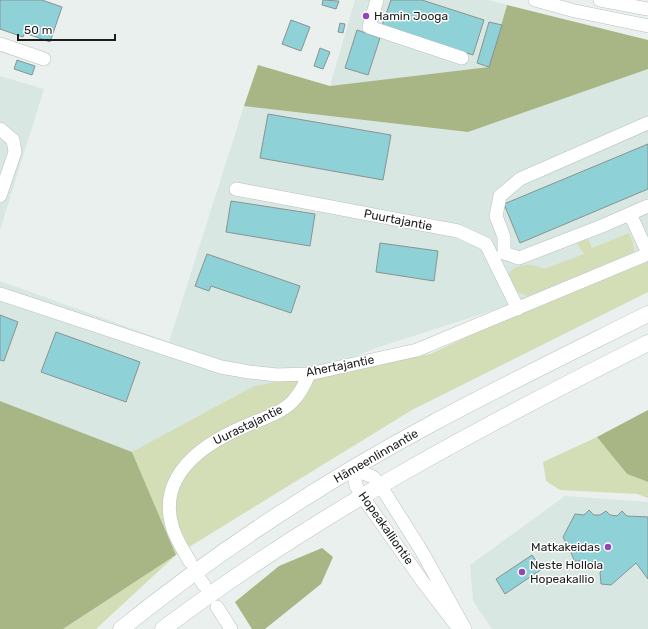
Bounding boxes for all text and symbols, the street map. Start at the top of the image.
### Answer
place label: Hamin Jooga [374,9,448,23]
marker: Hamin Jooga [361,11,371,21]
scale bar [18,16,115,42]
text: 50 m [24,23,52,37]
street label: Puurtajantie [363,207,434,234]
street label: Ahertajantie [305,352,376,379]
street label: Uurastajantie [211,402,285,448]
street label: Hämeenlinnantie [331,426,421,486]
street label: Hopeakalliontie [356,489,416,567]
place label: Matkakeidas [531,540,600,554]
marker: Matkakeidas [603,542,613,552]
place label: Neste Hollola Hopeakallio [530,558,603,586]
marker: Neste Hollola Hopeakallio [517,567,527,577]

